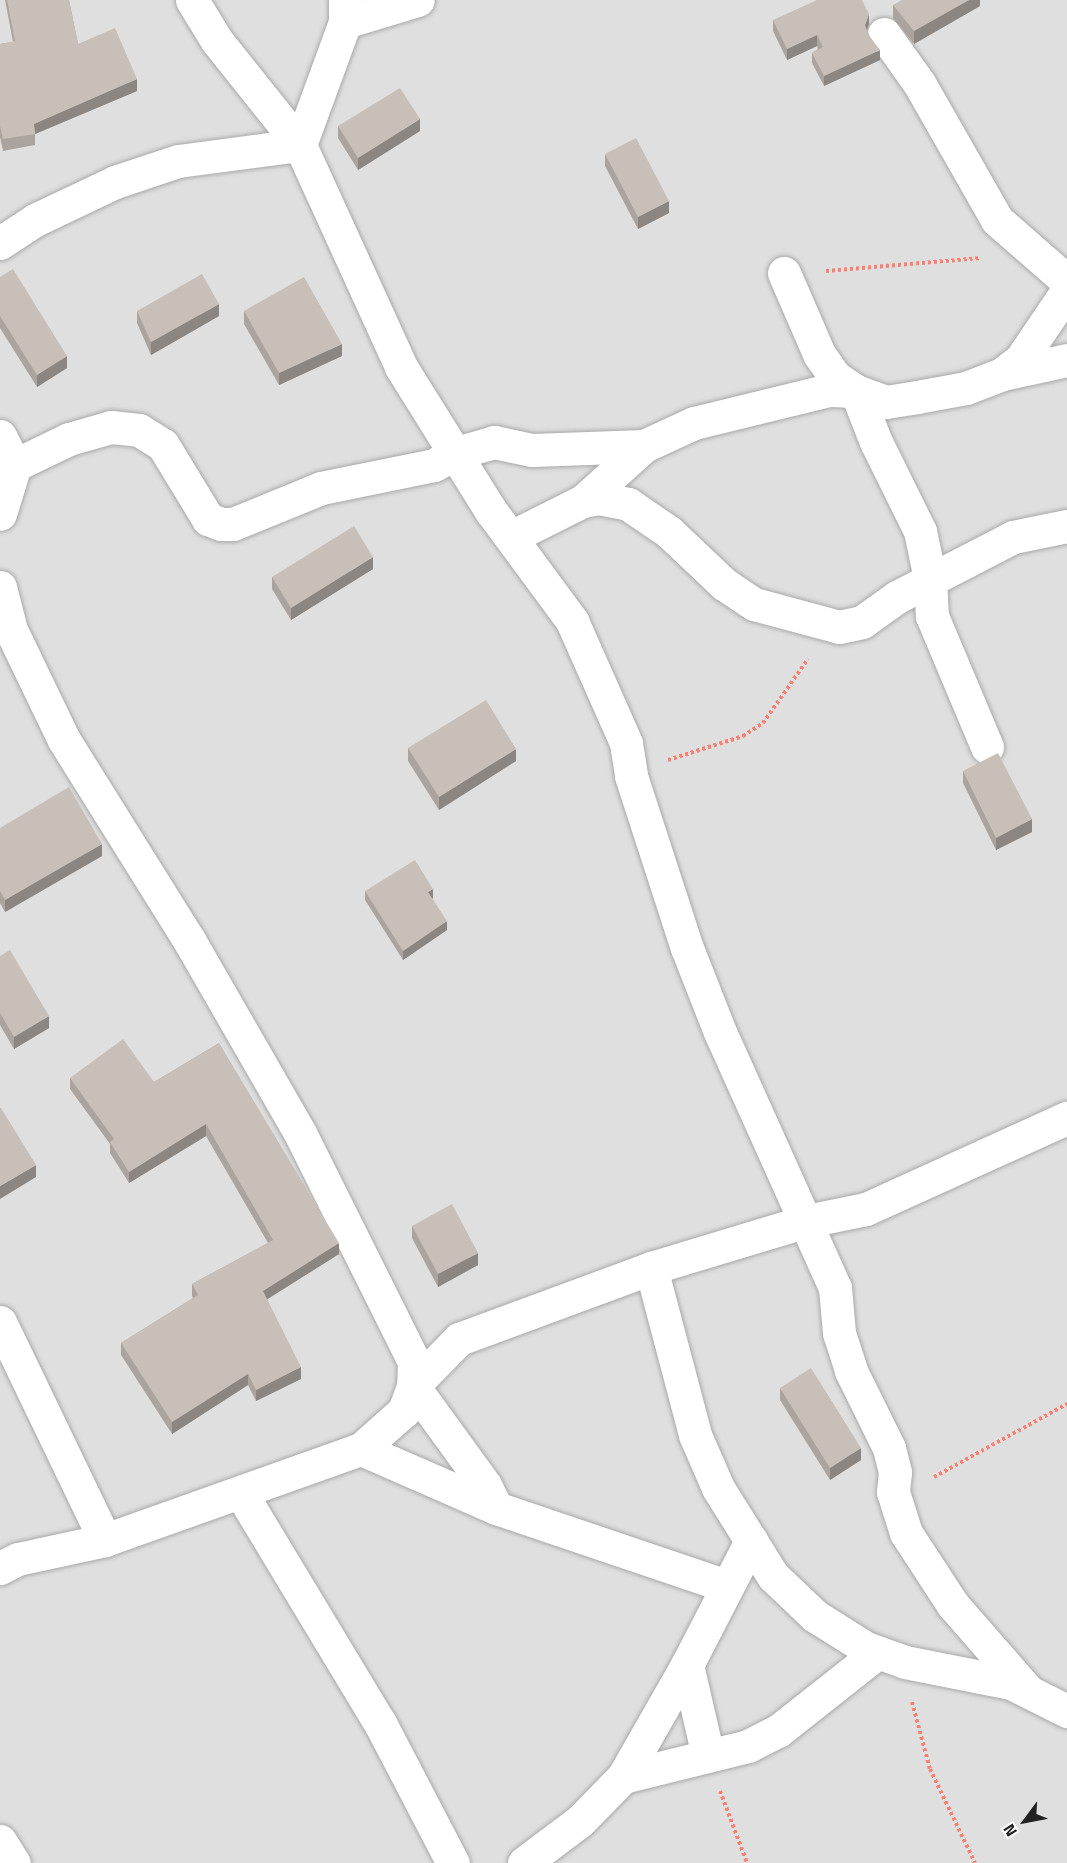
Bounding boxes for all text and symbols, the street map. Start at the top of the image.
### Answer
north arrow [995,1791,1055,1851]
text: N [997,1819,1023,1842]

